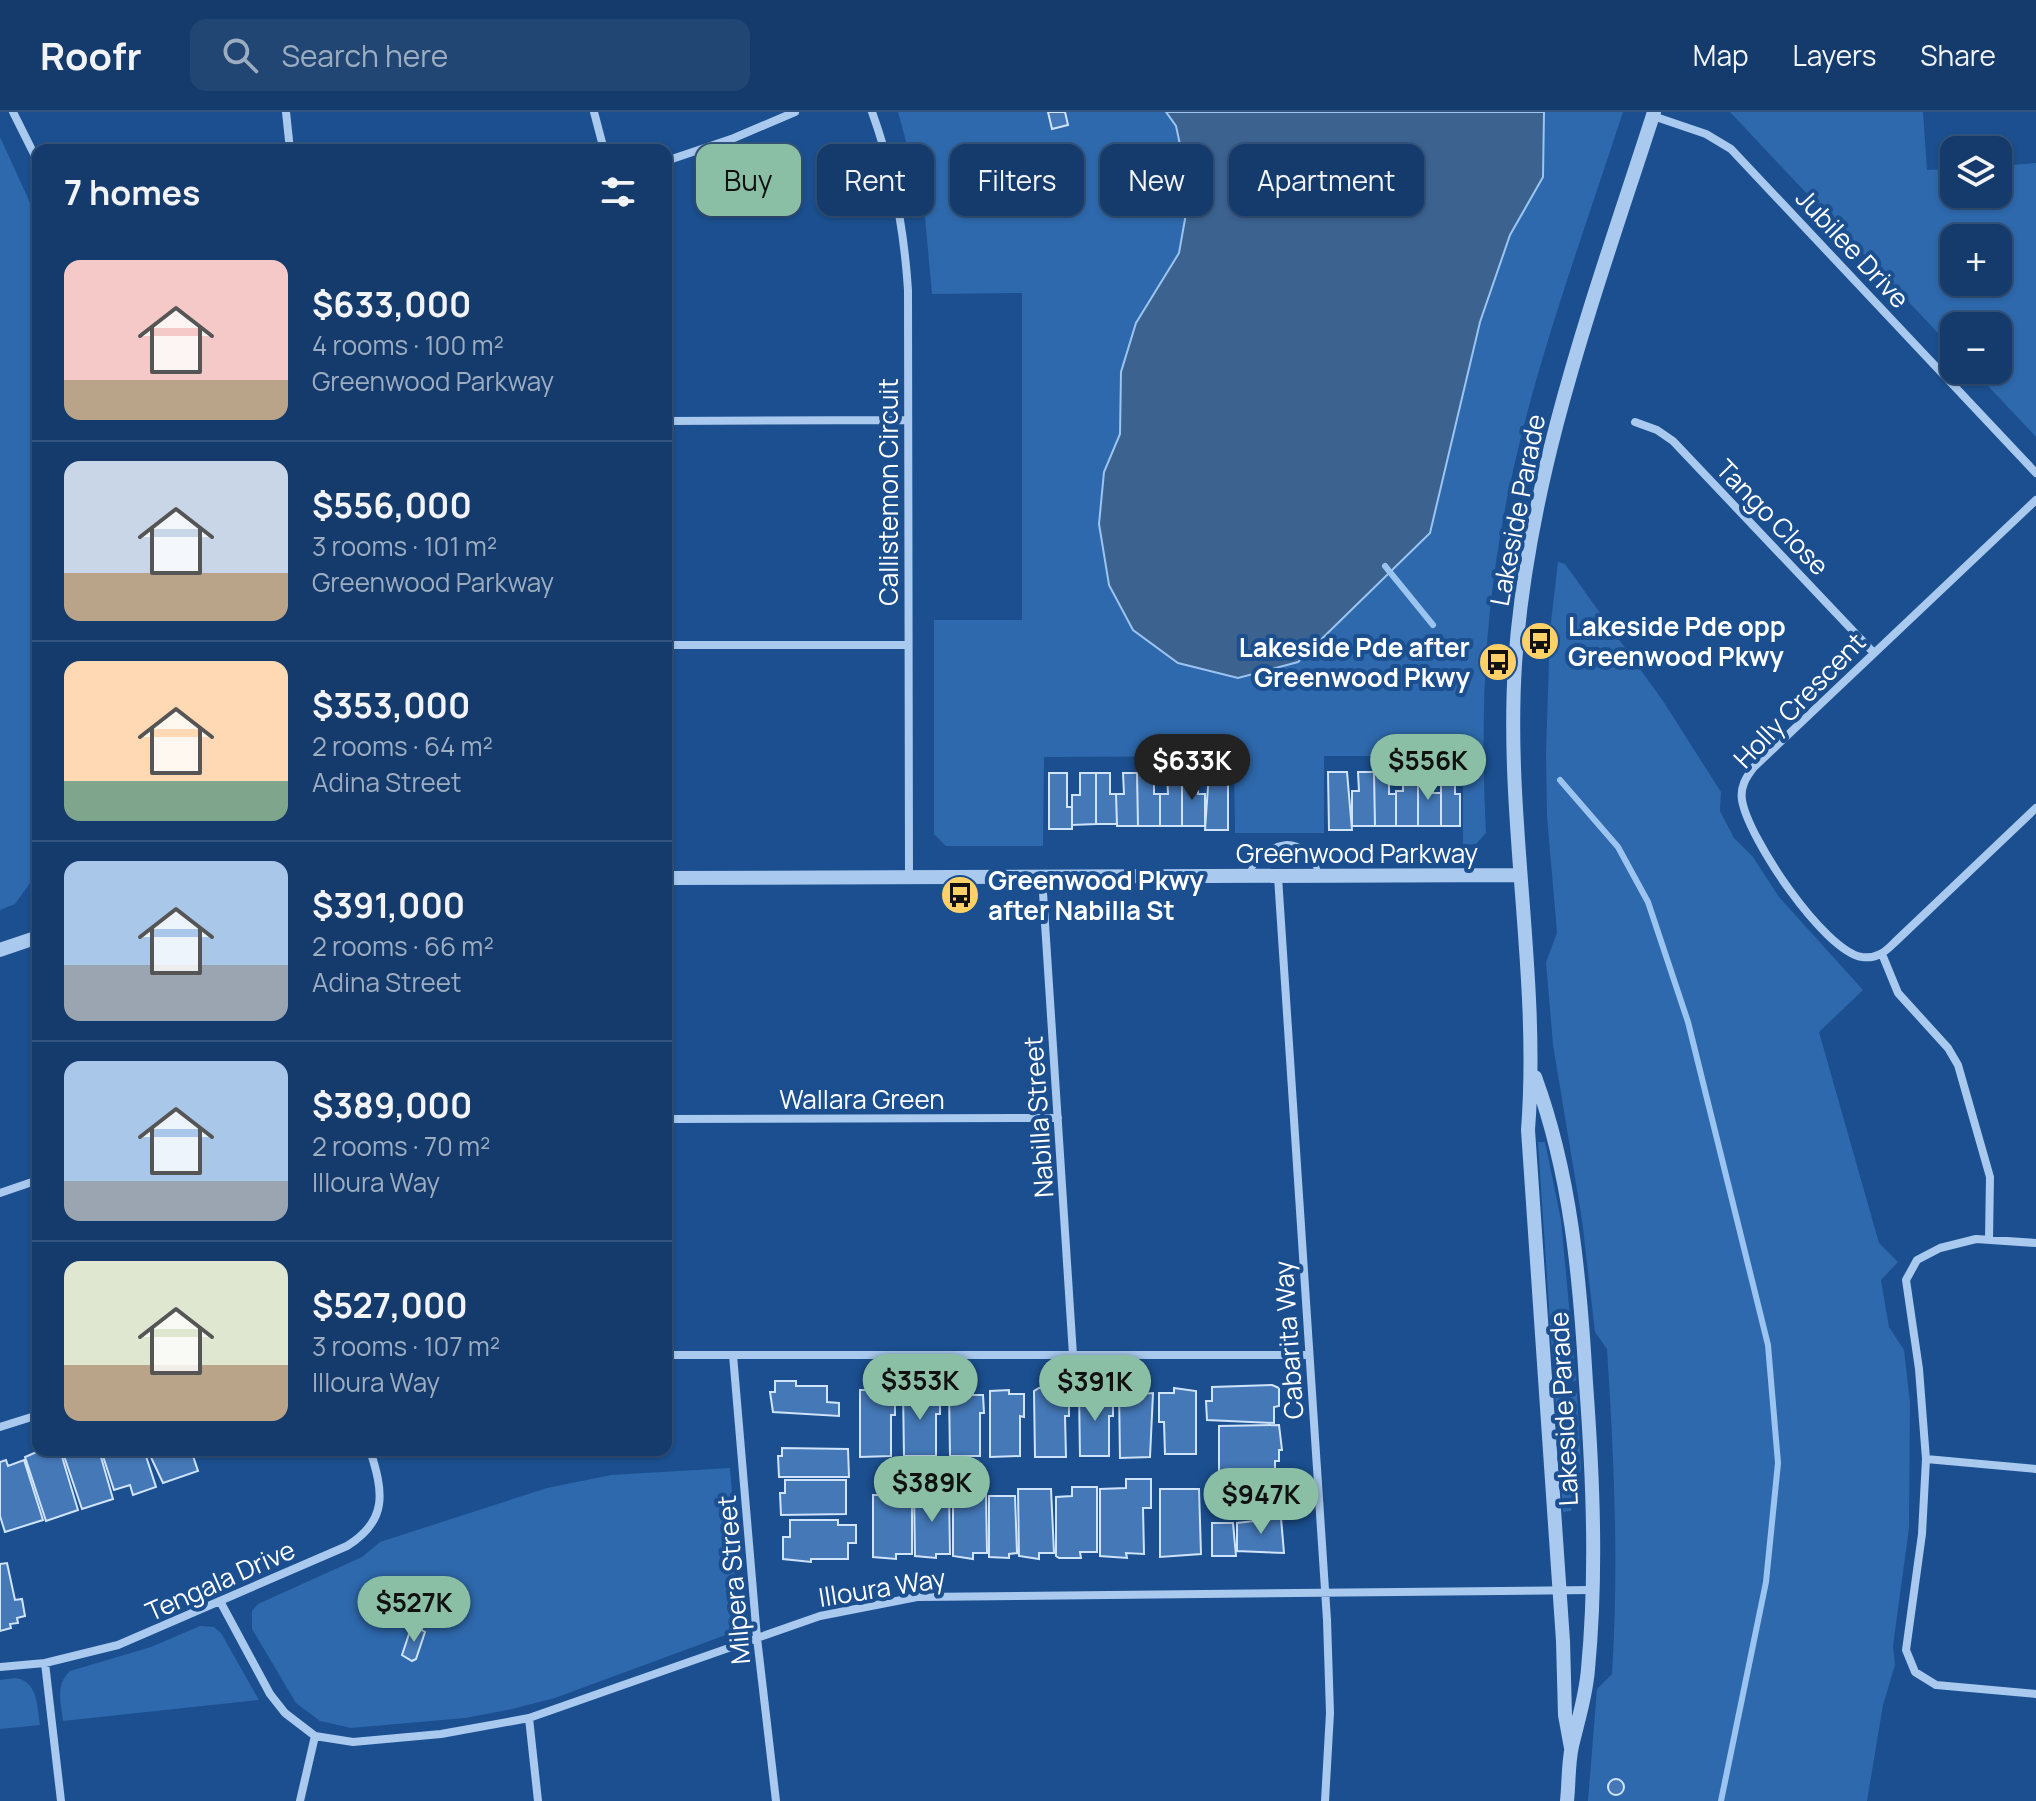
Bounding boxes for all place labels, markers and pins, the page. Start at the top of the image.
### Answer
place label: Lakeside Pde opp Greenwood Pkwy [1568,608,1786,674]
bus stop icon: Lakeside Pde opp Greenwood Pkwy [1519,620,1561,662]
place label: Lakeside Pde after Greenwood Pkwy [1239,629,1470,695]
bus stop icon: Lakeside Pde after Greenwood Pkwy [1477,641,1519,683]
pin: $633K [1136,734,1248,802]
pin: $556K [1372,734,1484,802]
place label: Greenwood Pkwy after Nabilla St [988,862,1204,928]
bus stop icon: Greenwood Pkwy after Nabilla St [939,874,981,916]
pin: $353K [864,1354,976,1422]
pin: $391K [1039,1355,1151,1423]
pin: $389K [876,1456,988,1524]
pin: $947K [1205,1468,1317,1536]
pin: $527K [358,1576,470,1644]

